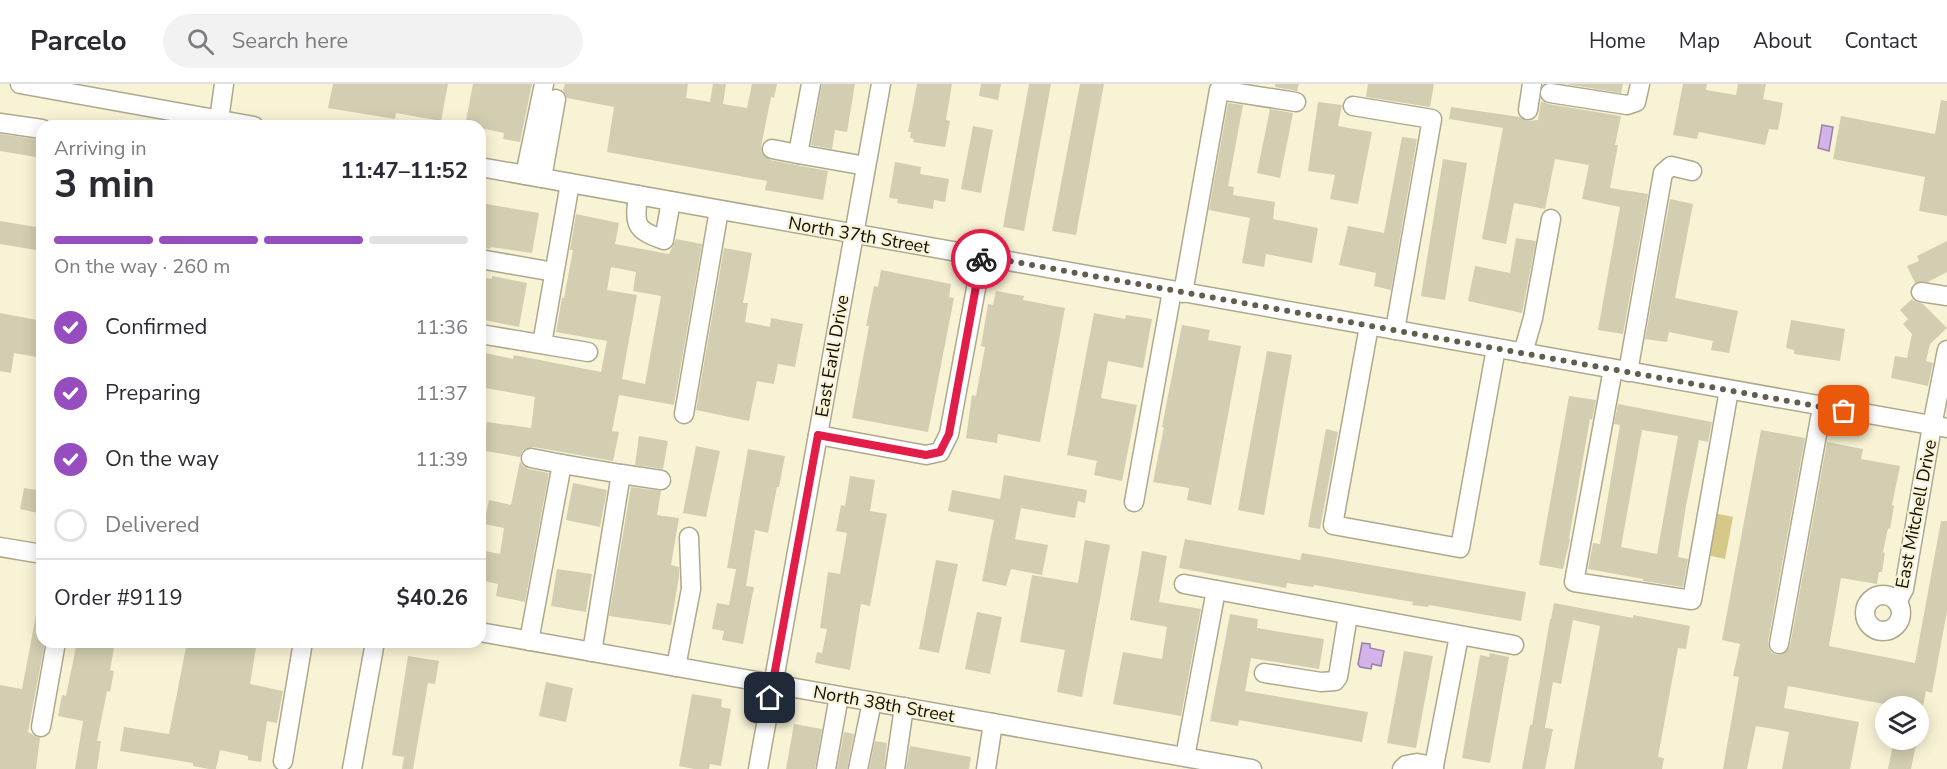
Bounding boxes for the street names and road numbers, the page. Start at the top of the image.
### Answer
street label: North 37th Street [786,211,932,259]
street label: East Earll Drive [809,293,855,419]
street label: East Mitchell Drive [1890,437,1942,591]
street label: North 38th Street [811,680,957,728]

